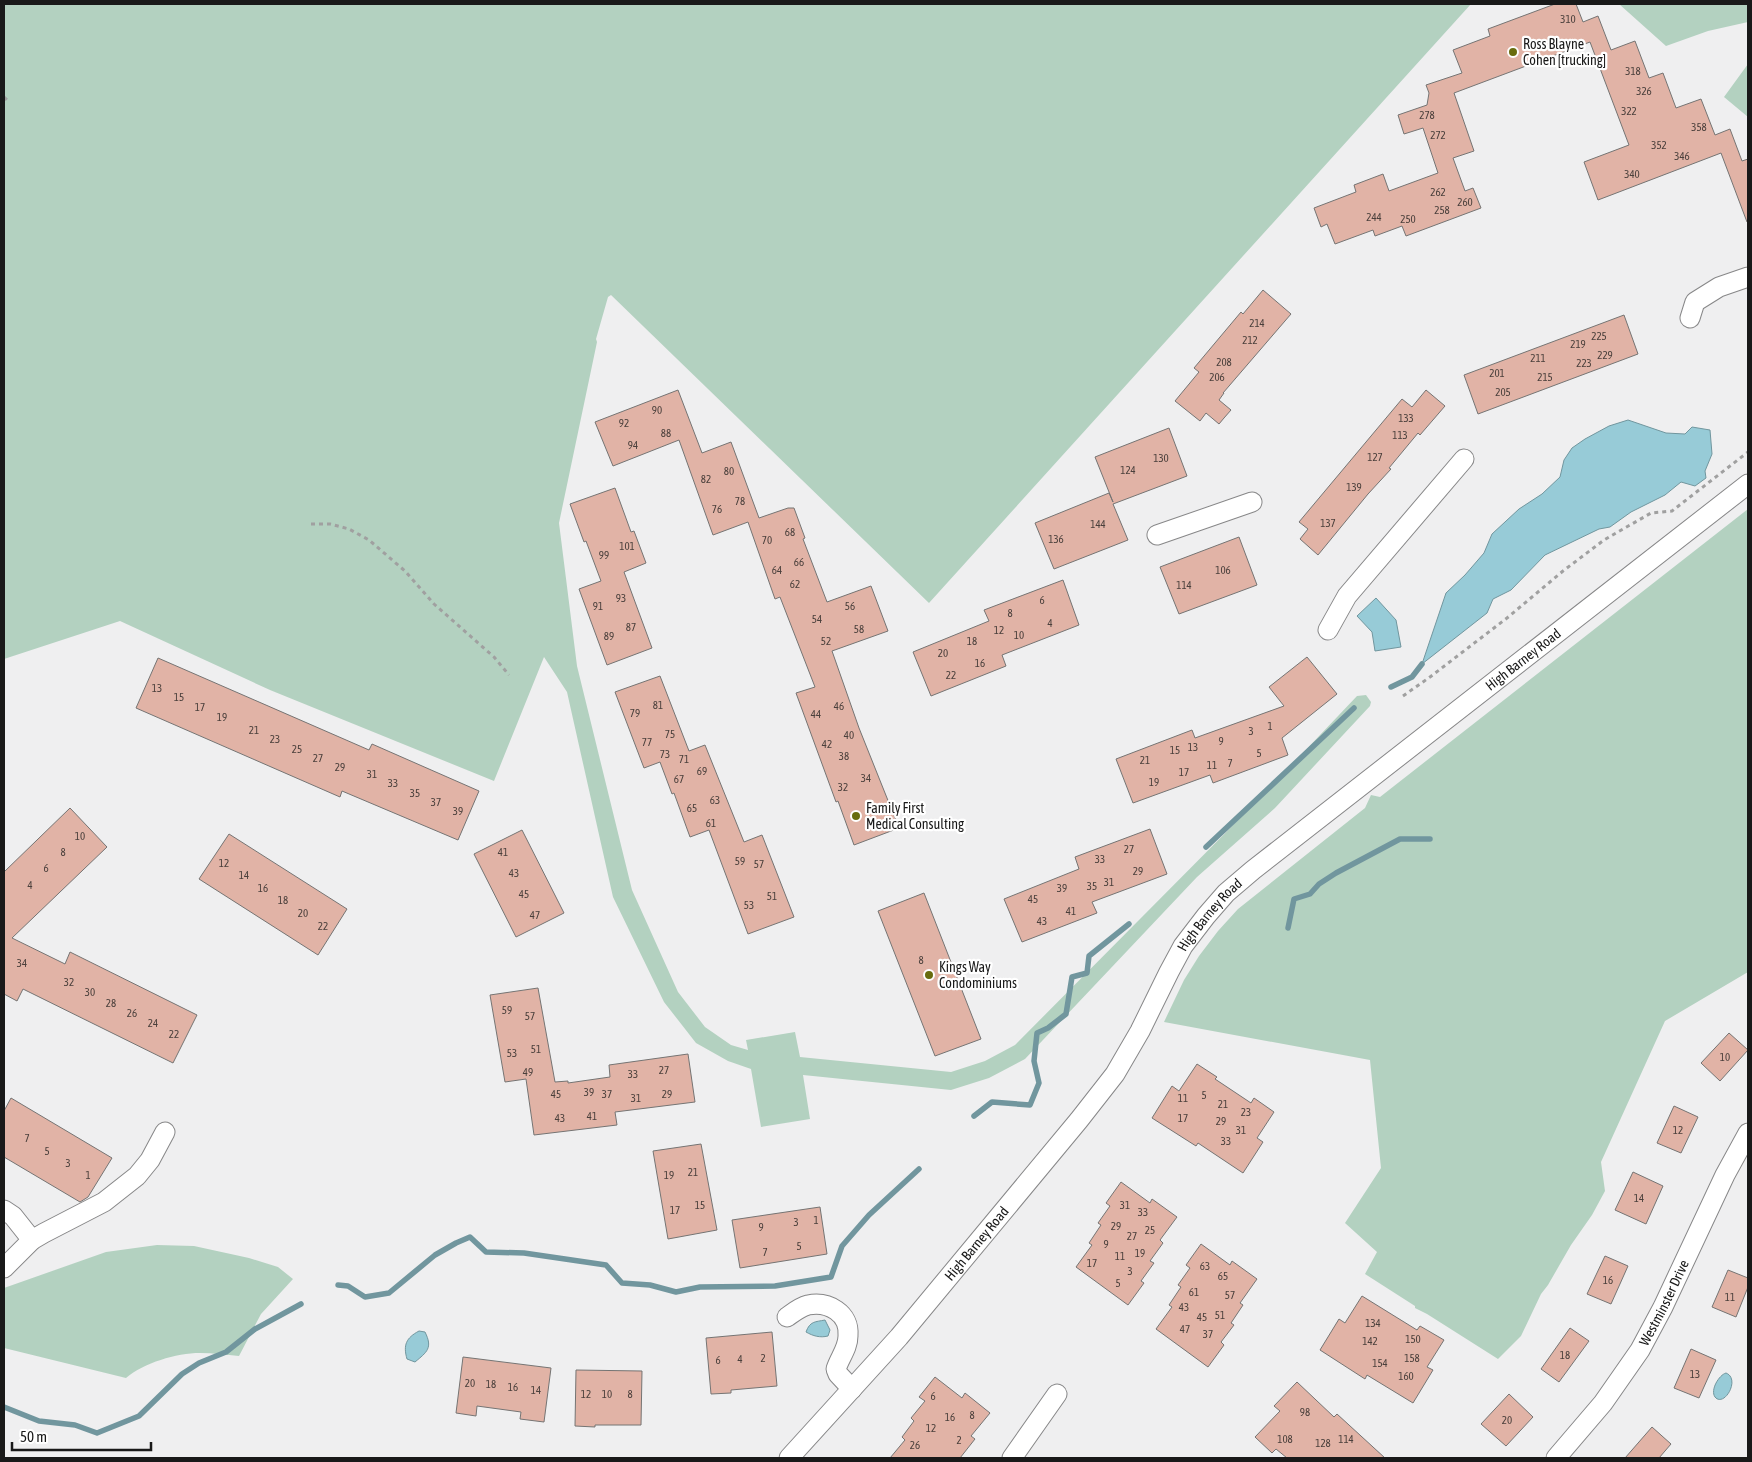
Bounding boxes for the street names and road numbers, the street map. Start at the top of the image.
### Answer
street label: High Barney Road [1482,625,1564,694]
street label: High Barney Road [1174,875,1245,954]
street label: High Barney Road [941,1203,1012,1284]
street label: Westminster Drive [1636,1257,1692,1348]

